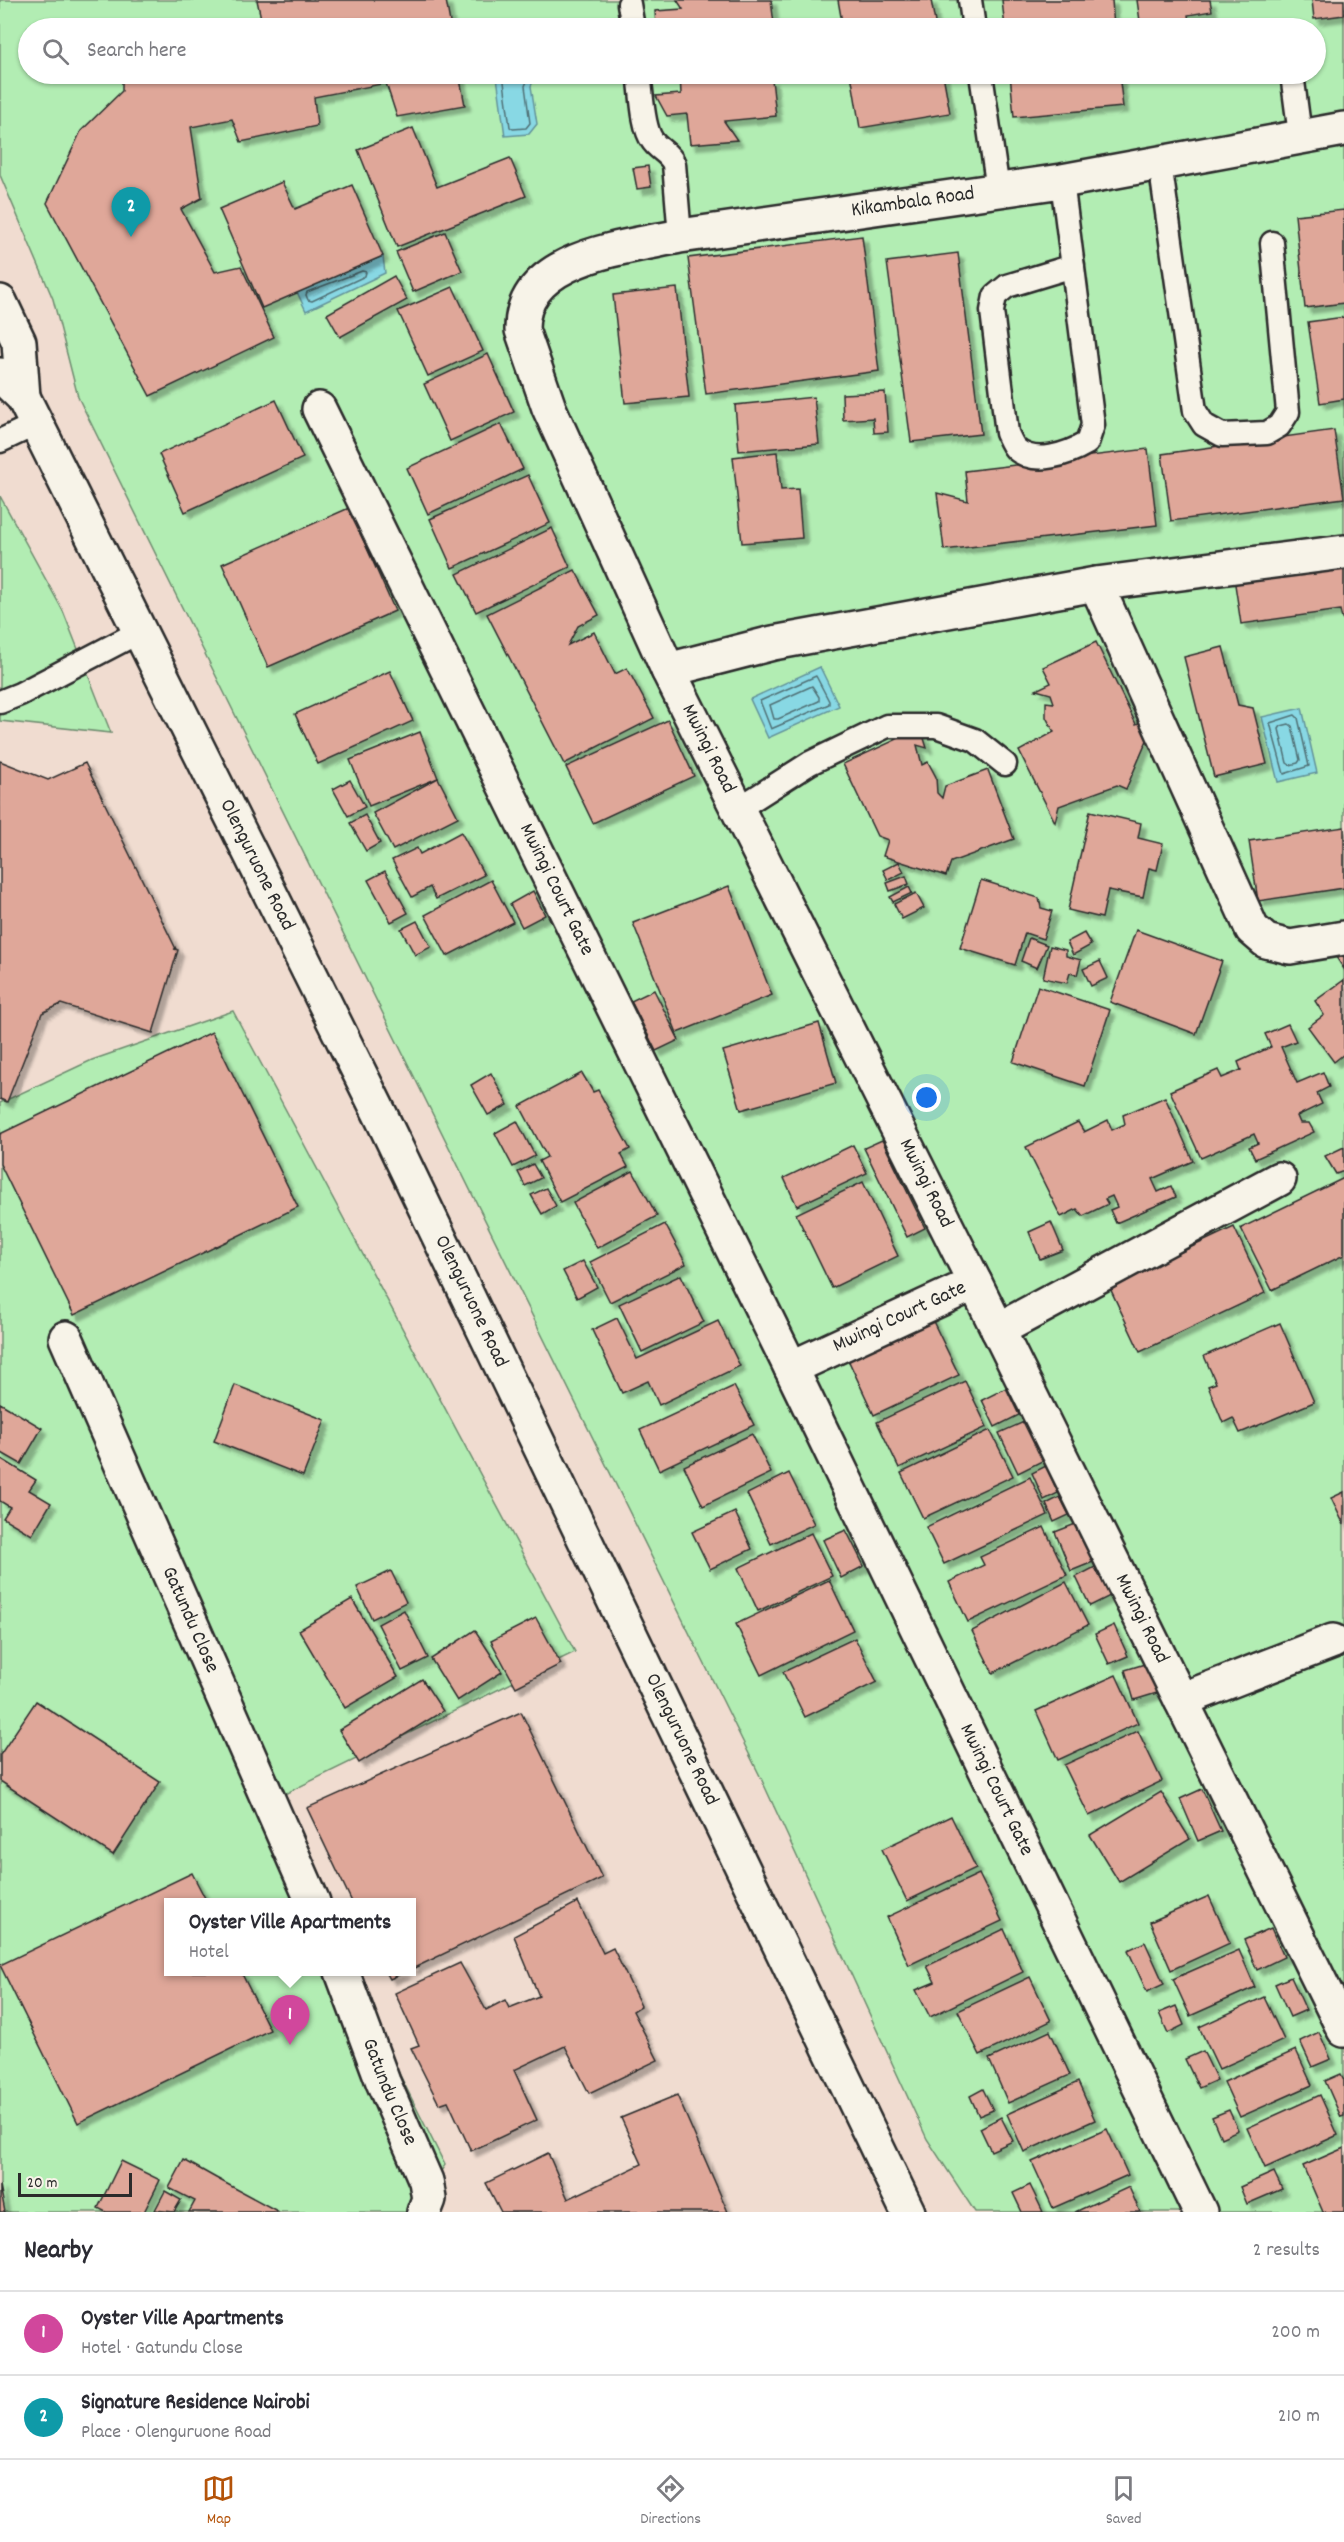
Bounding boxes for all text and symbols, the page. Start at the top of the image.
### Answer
search box [18,18,1326,84]
icon: search [39,35,72,68]
text: Search here [87,36,186,67]
street label: Kikambala Road [849,179,977,227]
pin: 2 [112,188,150,237]
street label: Mwingi Road [673,699,743,799]
street label: Olenguruone Road [211,794,302,936]
street label: Mwingi Court Gate [510,819,601,961]
your location [912,1083,941,1112]
street label: Mwingi Road [890,1134,960,1233]
street label: Olenguruone Road [426,1230,515,1373]
street label: Mwingi Court Gate [828,1274,972,1361]
street label: Gatundu Close [153,1562,226,1678]
street label: Mwingi Road [1106,1569,1176,1669]
street label: Olenguruone Road [636,1668,725,1811]
street label: Mwingi Court Gate [951,1719,1040,1861]
popup [164,1898,416,1976]
text: Oyster Ville Apartments [189,1908,391,1939]
text: Hotel [189,1939,229,1967]
pin: 1 [270,1996,310,2045]
street label: Gatundu Close [353,2034,424,2151]
scale bar [18,2170,132,2198]
text: 20 m [27,2172,57,2195]
text: Nearby [24,2233,92,2270]
text: 2 results [1253,2237,1320,2265]
text: Oyster Ville Apartments [81,2304,284,2335]
text: 1 [41,2319,46,2347]
text: 200 m [1271,2319,1320,2347]
text: Hotel · Gatundu Close [81,2335,243,2363]
text: Signature Residence Nairobi [81,2388,309,2419]
text: 2 [39,2403,48,2431]
text: 210 m [1278,2403,1320,2431]
text: Place · Olenguruone Road [81,2419,271,2447]
tab: Map [202,2472,235,2531]
tab: Directions [640,2472,701,2531]
tab: Saved [1106,2472,1142,2531]

